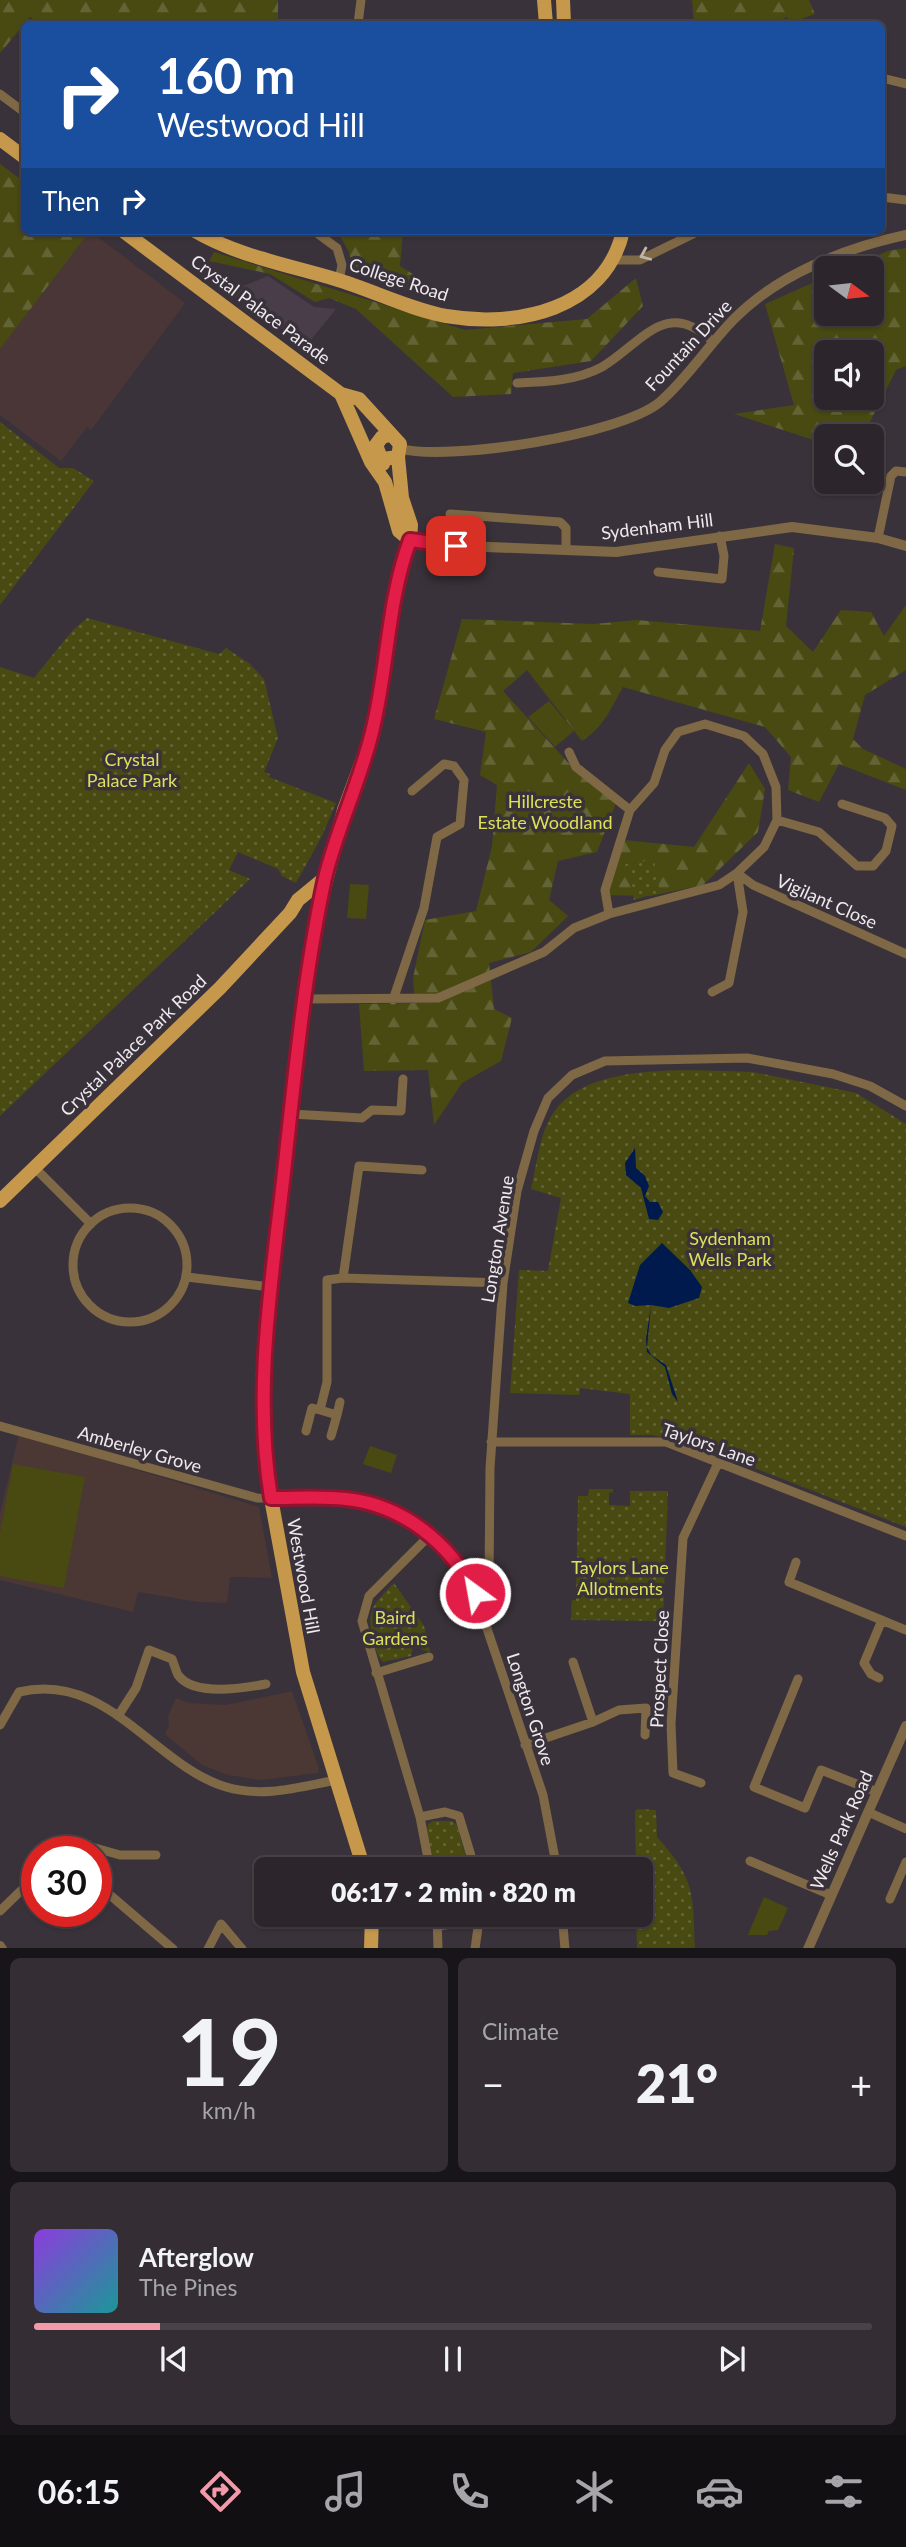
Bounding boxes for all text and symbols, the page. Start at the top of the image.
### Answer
text: 160 m [157,46,295,104]
icon: right [42,49,133,140]
text: Westwood Hill [157,105,365,144]
icon: right [114,182,152,220]
text: Then [42,185,100,217]
one-way arrow [640,247,652,261]
street label: Crystal Palace Parade [187,249,335,369]
street label: College Road [346,253,452,305]
north arrow [814,256,884,326]
map controls [814,256,884,494]
street label: Fountain Drive [640,295,736,395]
button: sound [814,340,884,410]
button: search [814,424,884,494]
street label: Sydenham Hill [600,508,714,544]
pin [426,516,486,576]
icon: arrive [437,527,475,565]
park label: Crystal Palace Park [87,748,178,791]
park label: Hillcreste Estate Woodland [477,790,613,833]
street label: Vigilant Close [773,869,881,933]
street label: Crystal Palace Park Road [55,969,211,1121]
street label: Longton Avenue [476,1174,518,1304]
park label: Sydenham Wells Park [688,1227,772,1270]
street label: Taylors Lane [659,1418,759,1470]
street label: Amberley Grove [76,1421,204,1477]
street label: Westwood Hill [283,1517,325,1635]
position arrow [438,1556,512,1630]
park label: Taylors Lane Allotments [571,1556,669,1599]
park label: Baird Gardens [362,1606,428,1649]
street label: Prospect Close [645,1610,673,1728]
street label: Longton Grove [502,1650,560,1768]
street label: Wells Park Road [805,1767,877,1893]
speed limit sign: 30 [21,1836,112,1927]
text: 06:17 · 2 min · 820 m [331,1876,576,1908]
text: 19 [176,1996,282,2105]
text: Climate [482,2017,559,2045]
text: 21° [636,2052,718,2114]
text: − [482,2061,504,2107]
text: + [850,2061,872,2107]
text: km/h [202,2096,256,2124]
text: Afterglow [139,2241,254,2273]
text: The Pines [139,2273,237,2301]
icon: previous [155,2340,193,2378]
icon: pause [434,2340,472,2378]
icon: next [713,2340,751,2378]
icon: directions [196,2467,245,2516]
icon: music [321,2467,370,2516]
icon: phone [445,2467,494,2516]
icon: climate [570,2467,619,2516]
icon: car [695,2467,744,2516]
icon: filters [819,2467,868,2516]
text: 06:15 [38,2472,120,2511]

